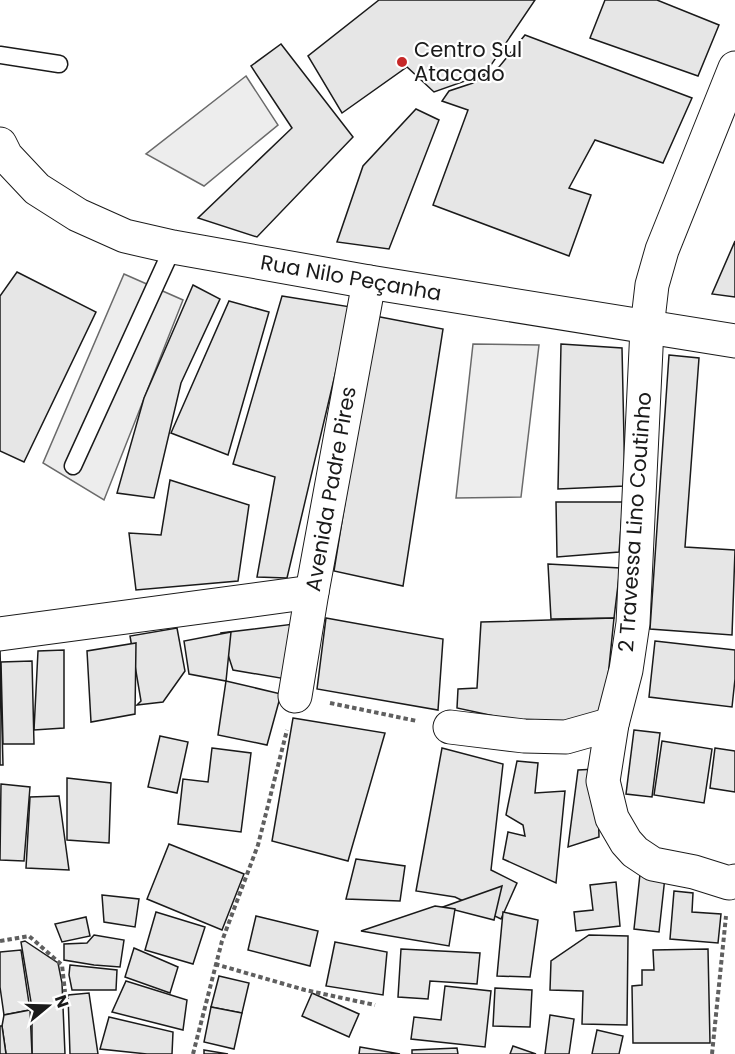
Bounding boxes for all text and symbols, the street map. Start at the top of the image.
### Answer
place label: Centro Sul Atacado [414,35,522,88]
marker: Centro Sul Atacado [395,55,409,69]
street label: Rua Nilo Peçanha [258,247,444,308]
street label: Avenida Padre Pires [298,384,363,594]
street label: 2 Travessa Lino Coutinho [611,391,658,653]
north arrow [18,976,78,1036]
text: N [49,992,75,1011]

